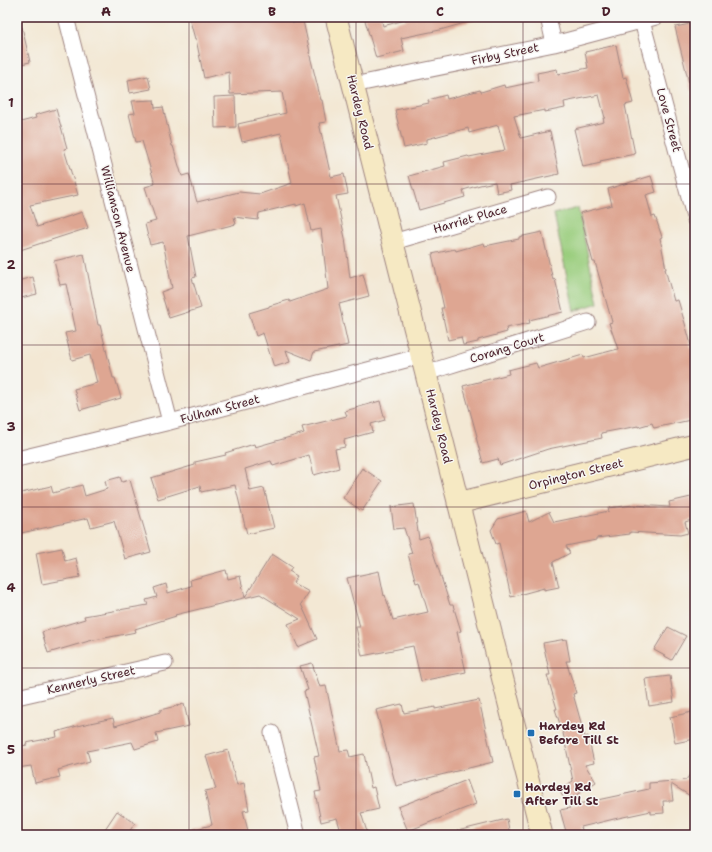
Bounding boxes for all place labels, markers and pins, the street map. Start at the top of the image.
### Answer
place label: Hardey Rd Before Till St [539,718,619,748]
marker: Hardey Rd Before Till St [526,728,536,738]
place label: Hardey Rd After Till St [525,779,599,809]
marker: Hardey Rd After Till St [512,789,522,799]

